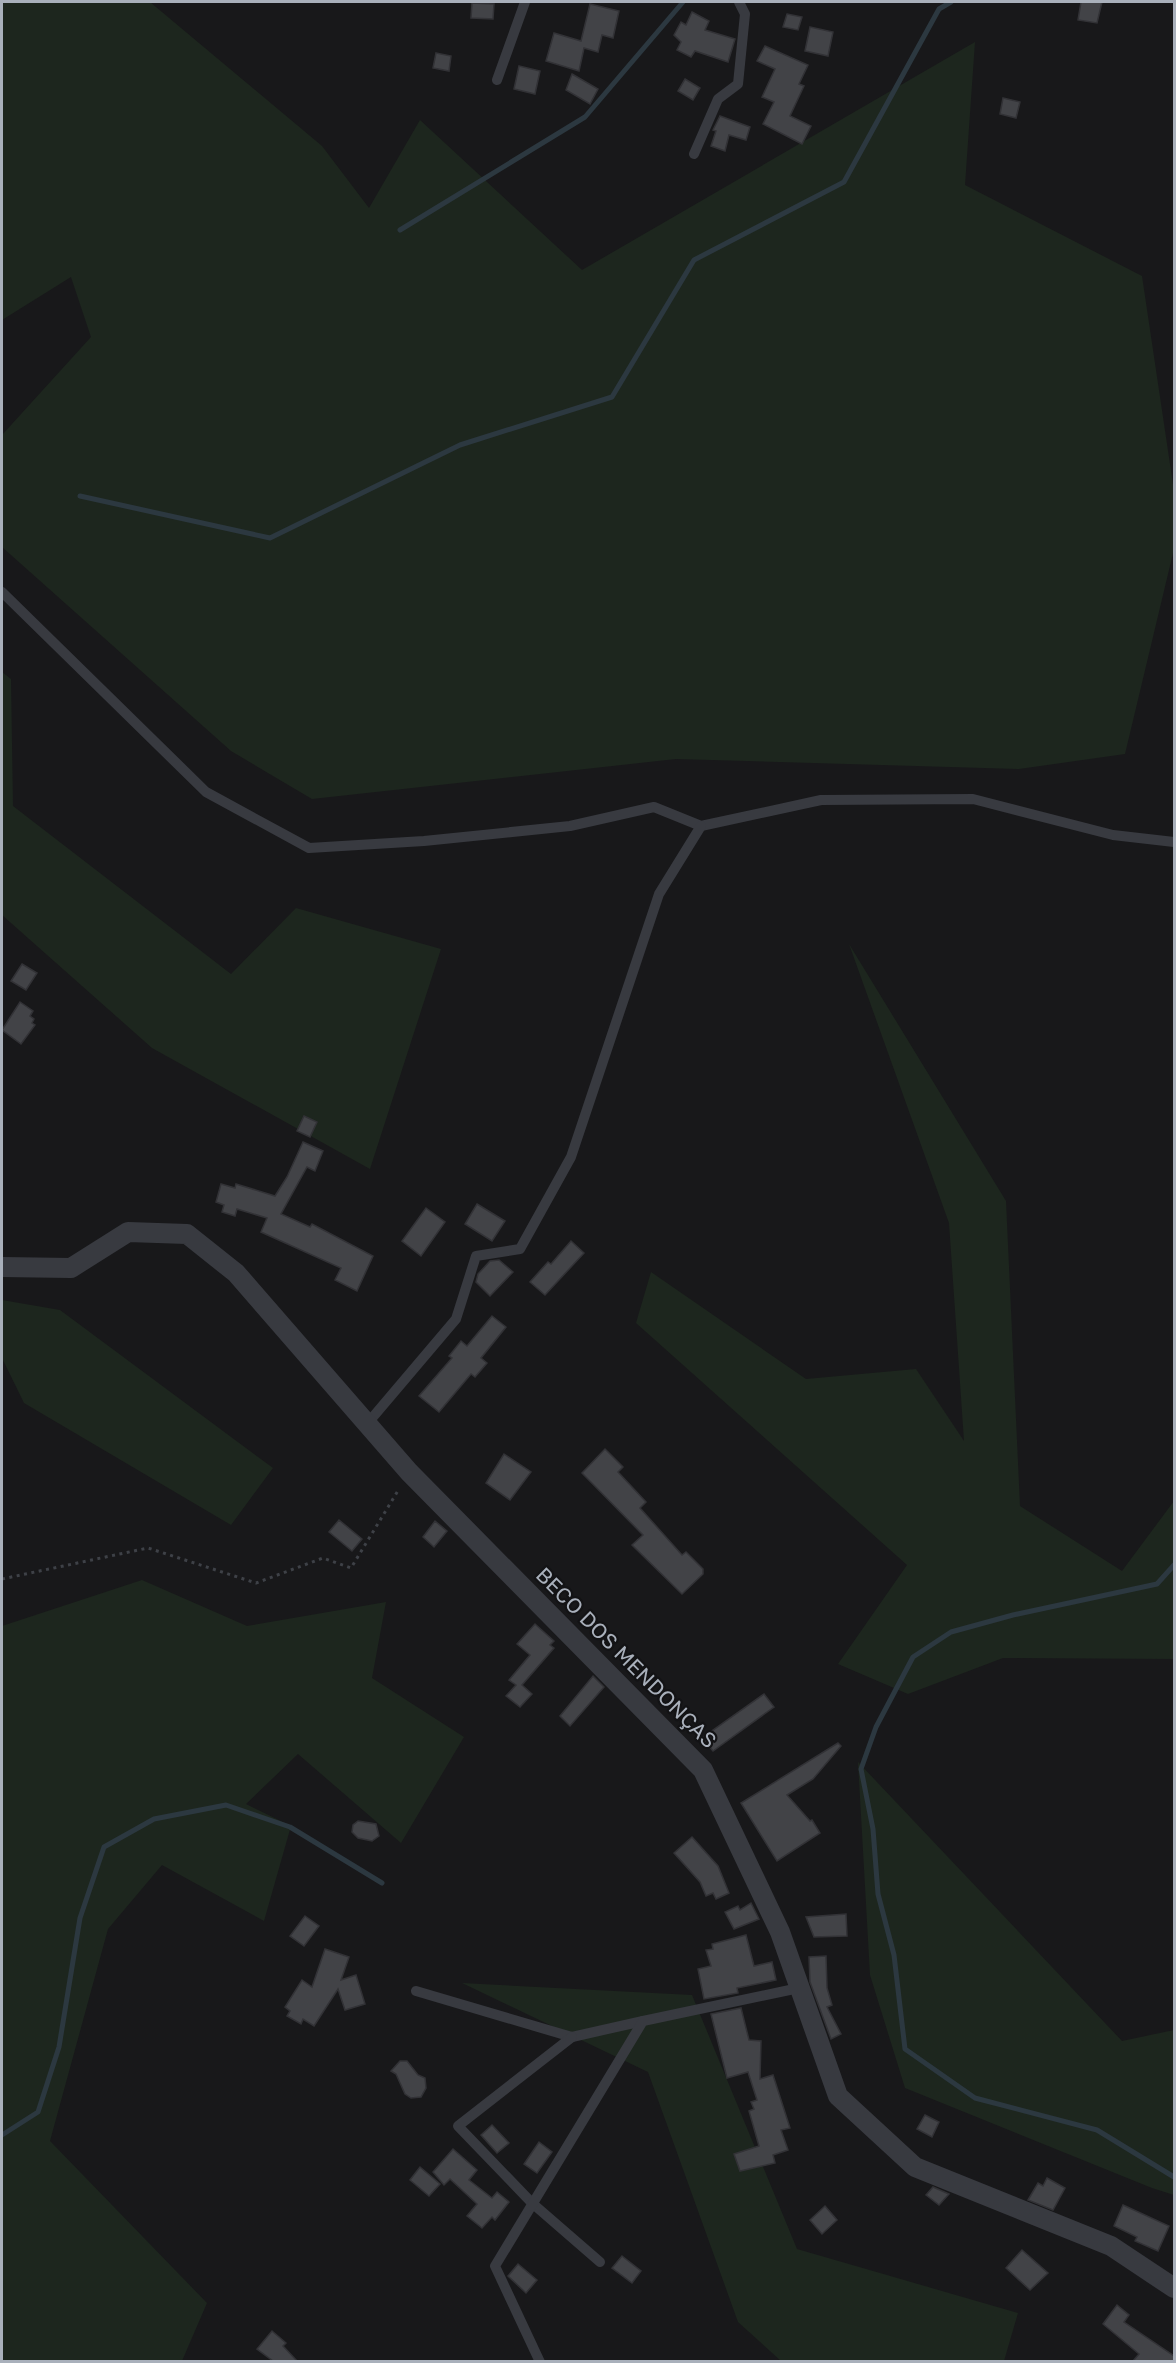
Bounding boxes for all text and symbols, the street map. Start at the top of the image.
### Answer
street label: BECO DOS MENDONÇAS [531,1561,723,1753]

